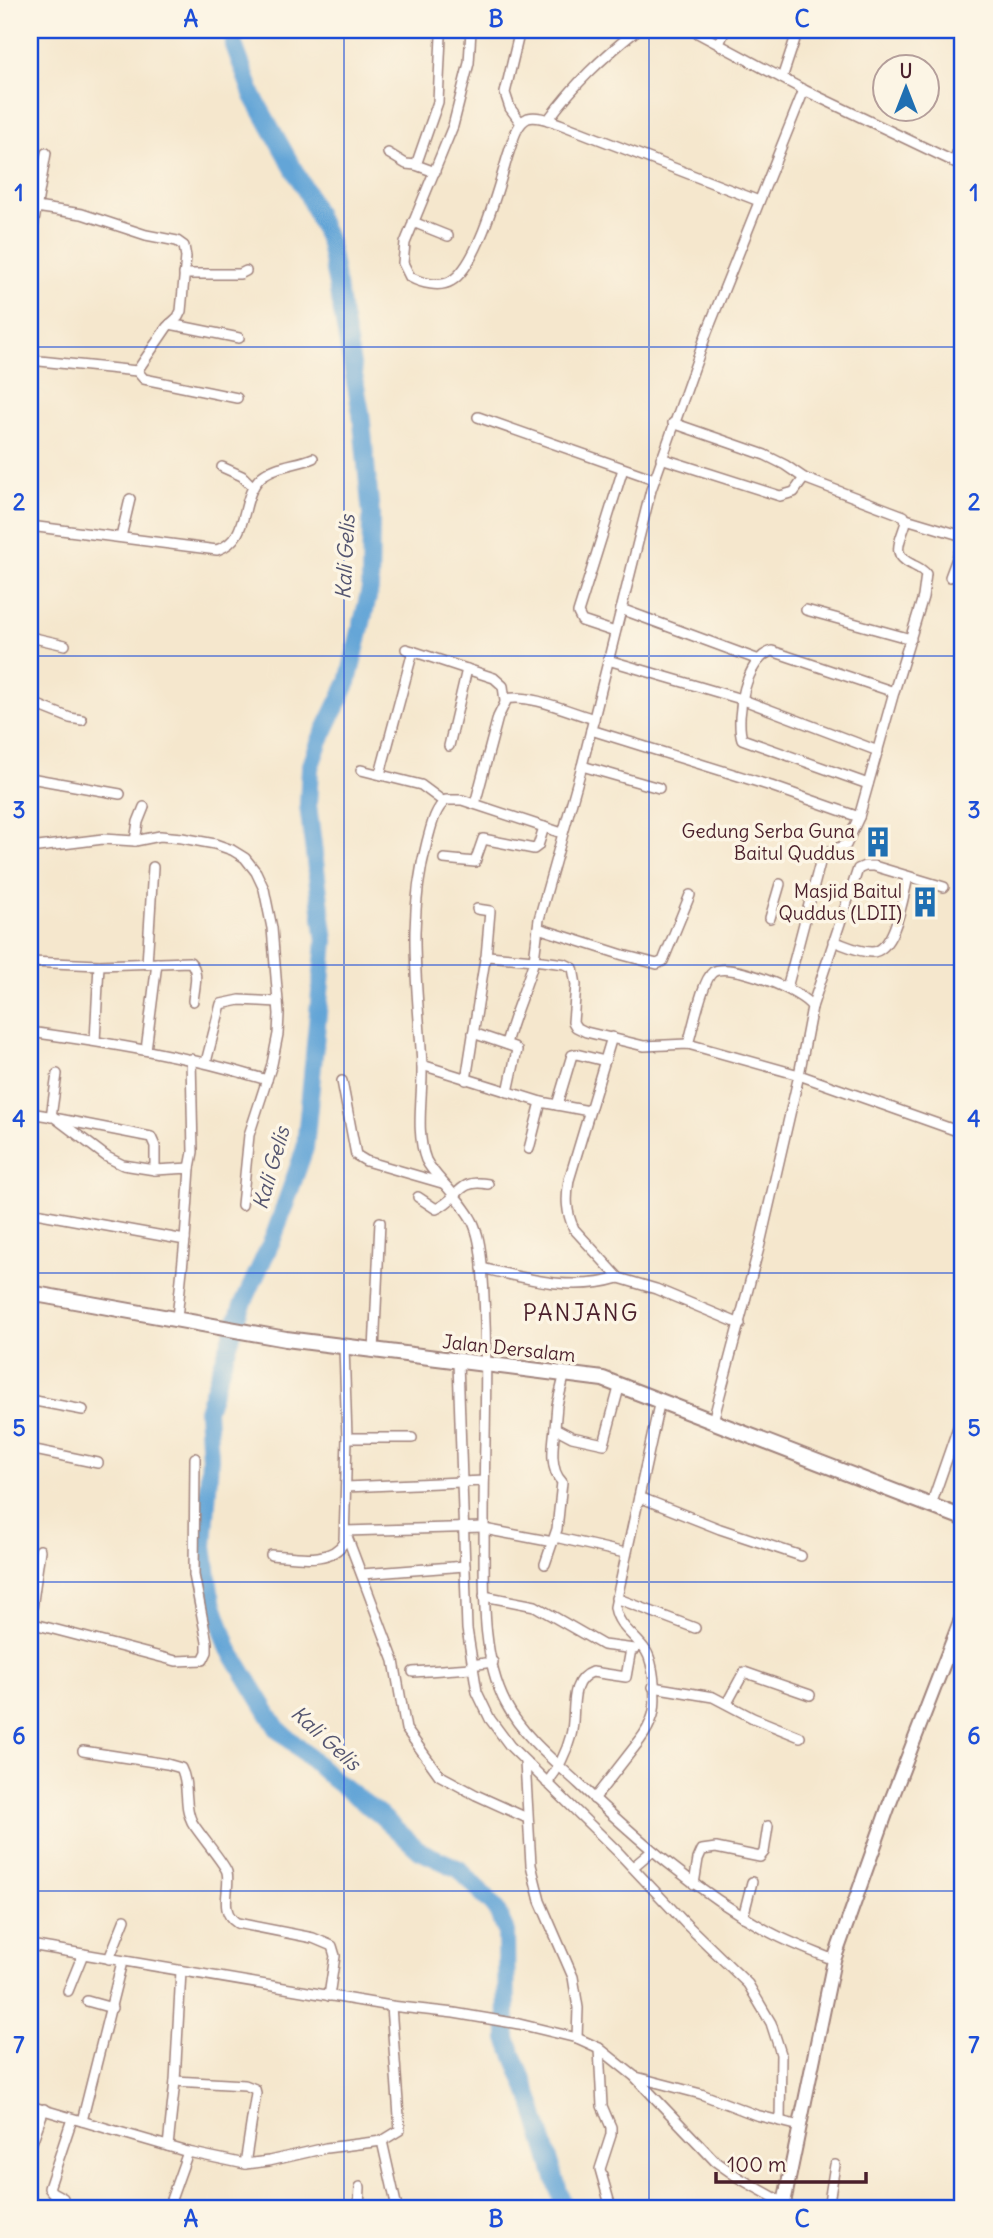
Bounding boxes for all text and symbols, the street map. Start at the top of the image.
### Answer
text: A [184,4,199,33]
text: B [488,4,504,33]
text: C [794,4,810,33]
north arrow [870,52,940,122]
text: U [900,59,912,83]
text: 1 [14,178,24,207]
text: 1 [969,178,979,207]
text: 2 [13,487,26,516]
text: 2 [968,487,981,516]
water label: Kali Gelis [329,513,361,600]
text: 3 [12,795,26,824]
text: 3 [967,795,981,824]
place label: Gedung Serba Guna Baitul Quddus [682,819,855,865]
building icon: Gedung Serba Guna Baitul Quddus [861,825,895,859]
place label: Masjid Baitul Quddus (LDII) [779,879,902,925]
building icon: Masjid Baitul Quddus (LDII) [908,885,942,919]
text: 4 [12,1104,26,1133]
text: 4 [967,1104,981,1133]
water label: Kali Gelis [246,1122,296,1212]
district label: PANJANG [523,1298,639,1327]
street label: Jalan Dersalam [441,1329,577,1367]
text: 5 [12,1413,26,1442]
text: 5 [967,1413,981,1442]
water label: Kali Gelis [286,1700,368,1777]
text: 6 [12,1721,26,1750]
text: 6 [967,1721,981,1750]
text: 7 [13,2030,25,2059]
text: 7 [968,2030,980,2059]
scale bar [716,2140,867,2184]
text: 100 m [727,2151,786,2178]
text: A [184,2204,199,2233]
text: B [488,2204,504,2233]
text: C [794,2204,810,2233]

